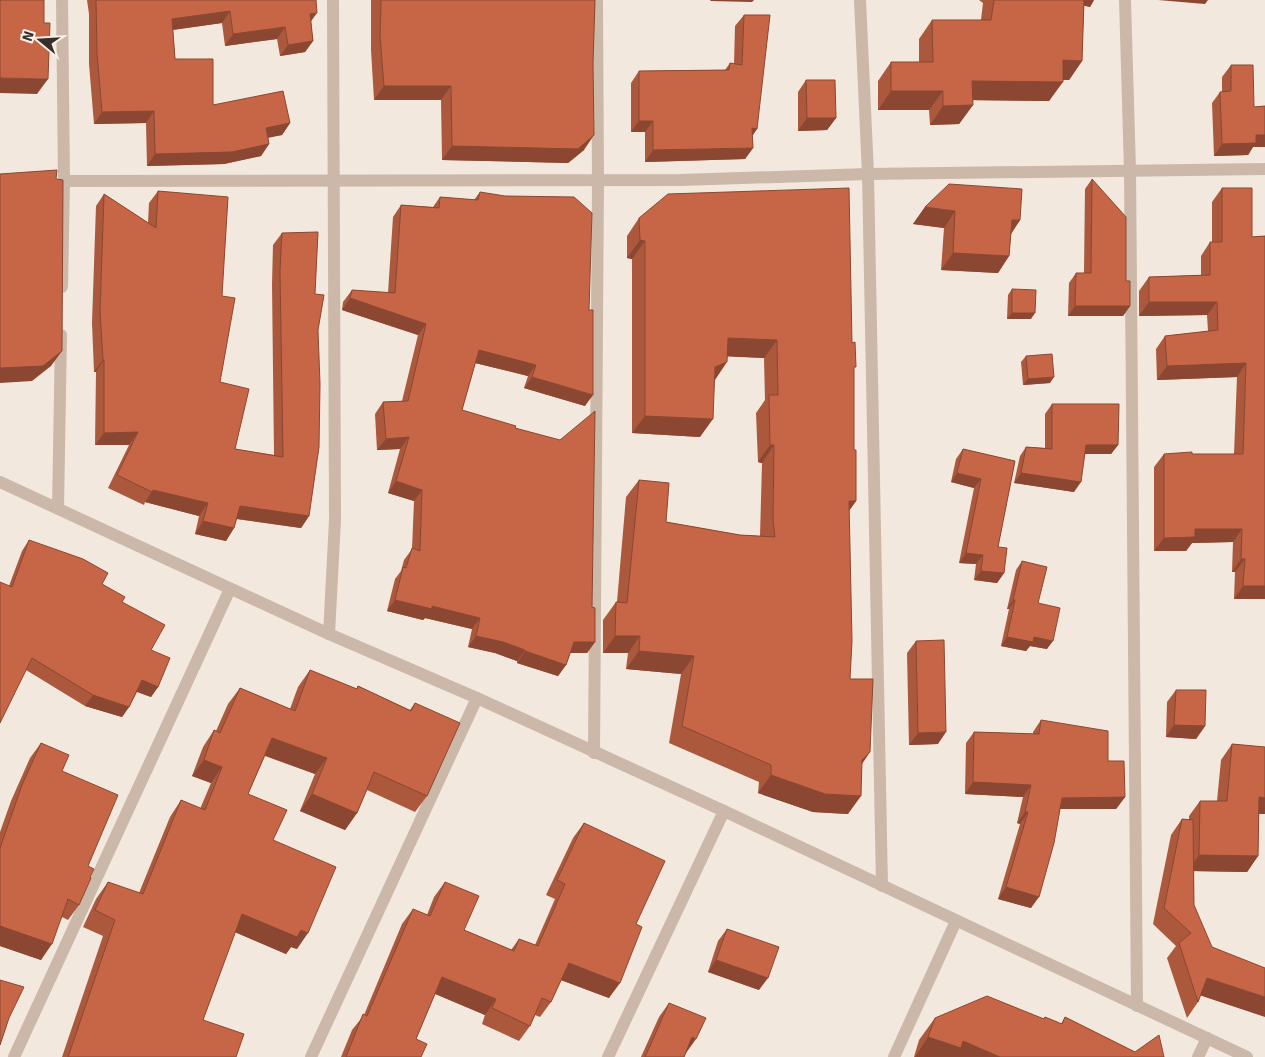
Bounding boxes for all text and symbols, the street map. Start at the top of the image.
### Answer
north arrow [15,15,65,65]
text: N [19,29,38,43]

